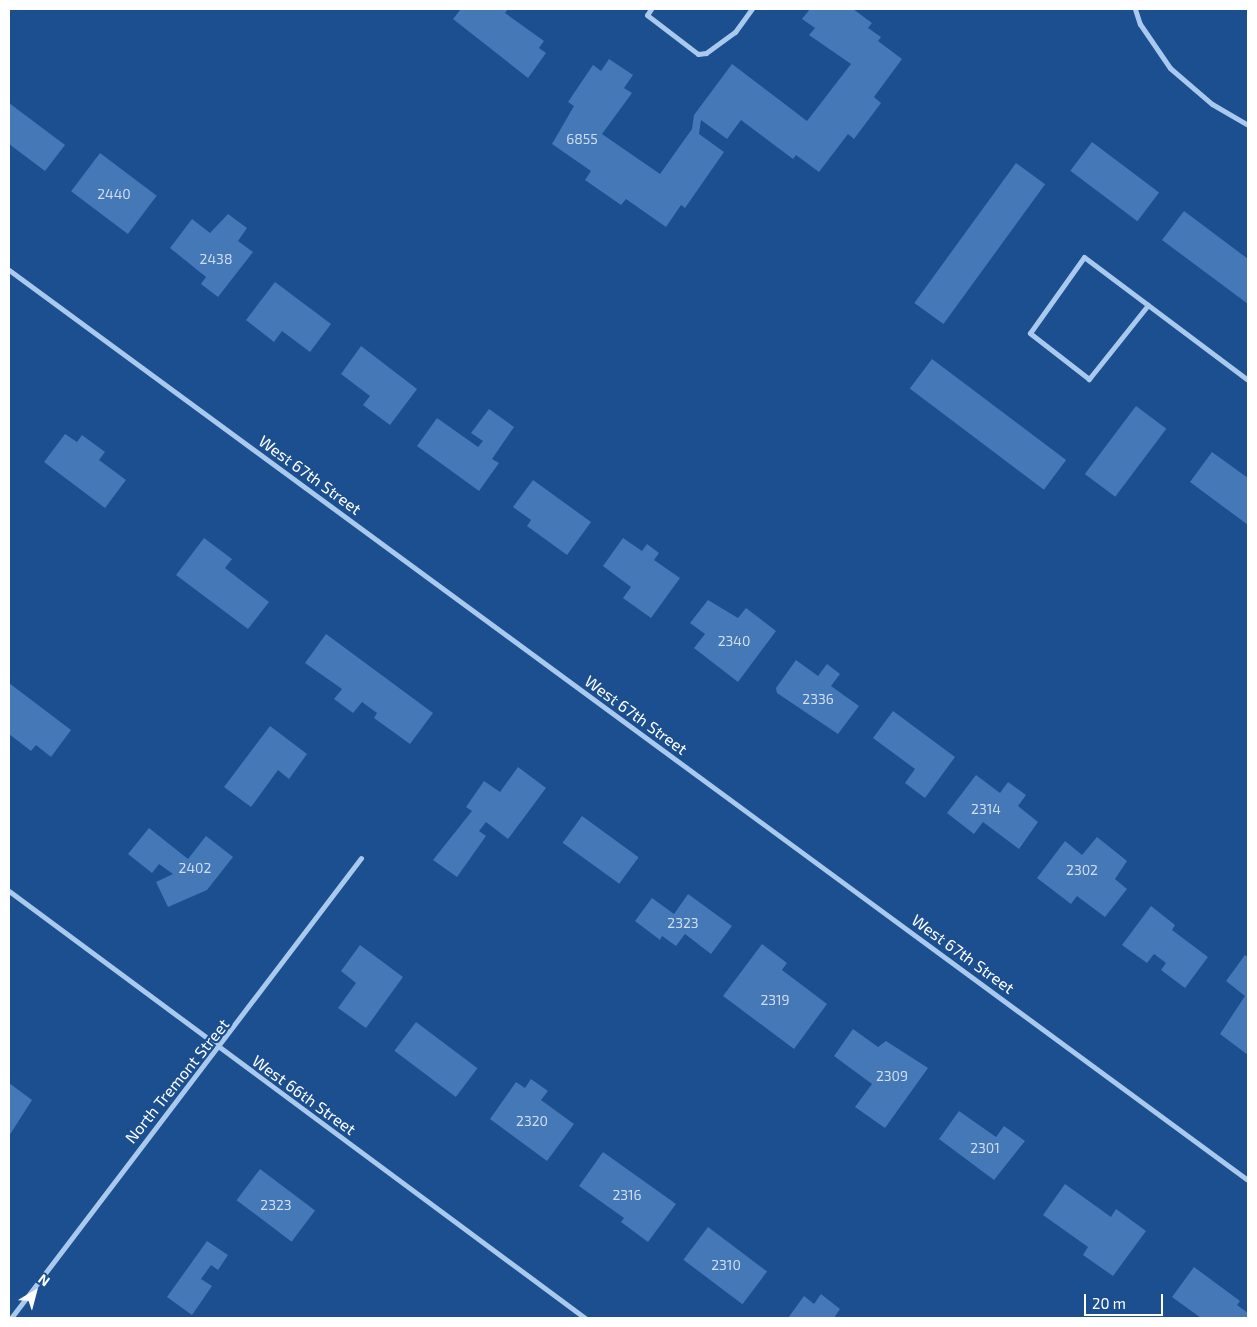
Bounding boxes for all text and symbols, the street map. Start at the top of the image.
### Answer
house number: 6855 [566,131,598,147]
house number: 2440 [97,186,131,202]
house number: 2438 [200,251,232,267]
street label: West 67th Street [255,431,365,519]
house number: 2340 [718,633,750,649]
street label: West 67th Street [581,671,691,759]
house number: 2336 [802,691,834,707]
house number: 2314 [971,801,1001,817]
house number: 2402 [179,860,211,876]
house number: 2302 [1066,862,1098,878]
street label: West 67th Street [908,910,1018,998]
house number: 2323 [667,915,699,931]
house number: 2319 [760,992,790,1008]
street label: North Tremont Street [121,1015,233,1147]
street label: West 66th Street [249,1051,359,1139]
house number: 2309 [876,1068,908,1084]
house number: 2320 [516,1113,548,1129]
house number: 2301 [970,1140,1000,1156]
house number: 2316 [612,1187,642,1203]
house number: 2323 [260,1197,292,1213]
house number: 2310 [711,1257,741,1273]
north arrow [10,1267,60,1317]
text: N [35,1270,53,1289]
scale bar [1087,1284,1166,1316]
text: 20 m [1092,1294,1126,1312]

